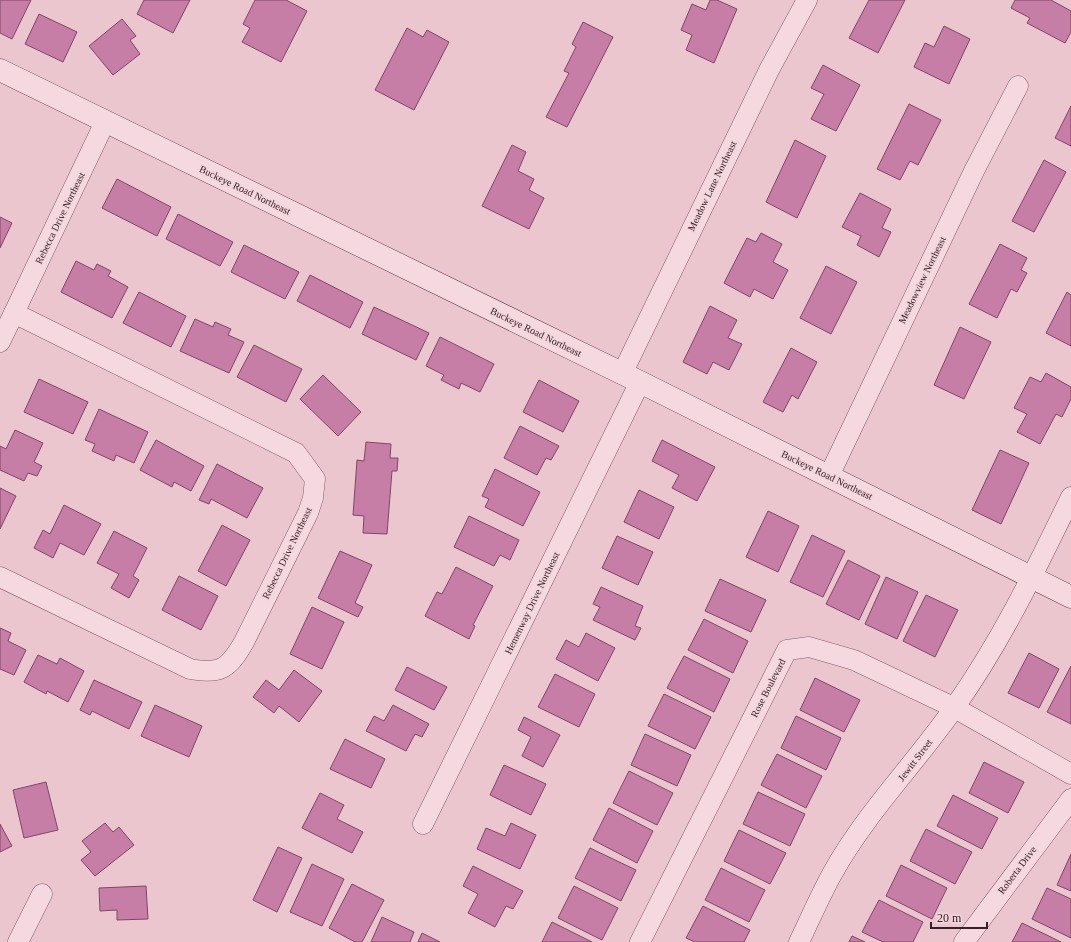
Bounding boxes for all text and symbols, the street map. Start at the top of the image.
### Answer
street label: Meadow Lane Northeast [685,139,739,233]
street label: Buckeye Road Northeast [198,163,293,217]
street label: Rebecca Drive Northeast [33,170,87,266]
street label: Meadowview Northeast [896,234,948,325]
street label: Buckeye Road Northeast [489,305,584,359]
street label: Buckeye Road Northeast [780,448,875,502]
street label: Rebecca Drive Northeast [260,505,314,601]
street label: Hemenway Drive Northeast [502,550,562,656]
street label: Rose Boulevard [749,657,787,719]
street label: Jewitt Street [896,737,934,783]
street label: Roberta Drive [995,844,1039,896]
scale bar [931,904,987,930]
text: 20 m [937,911,962,925]

